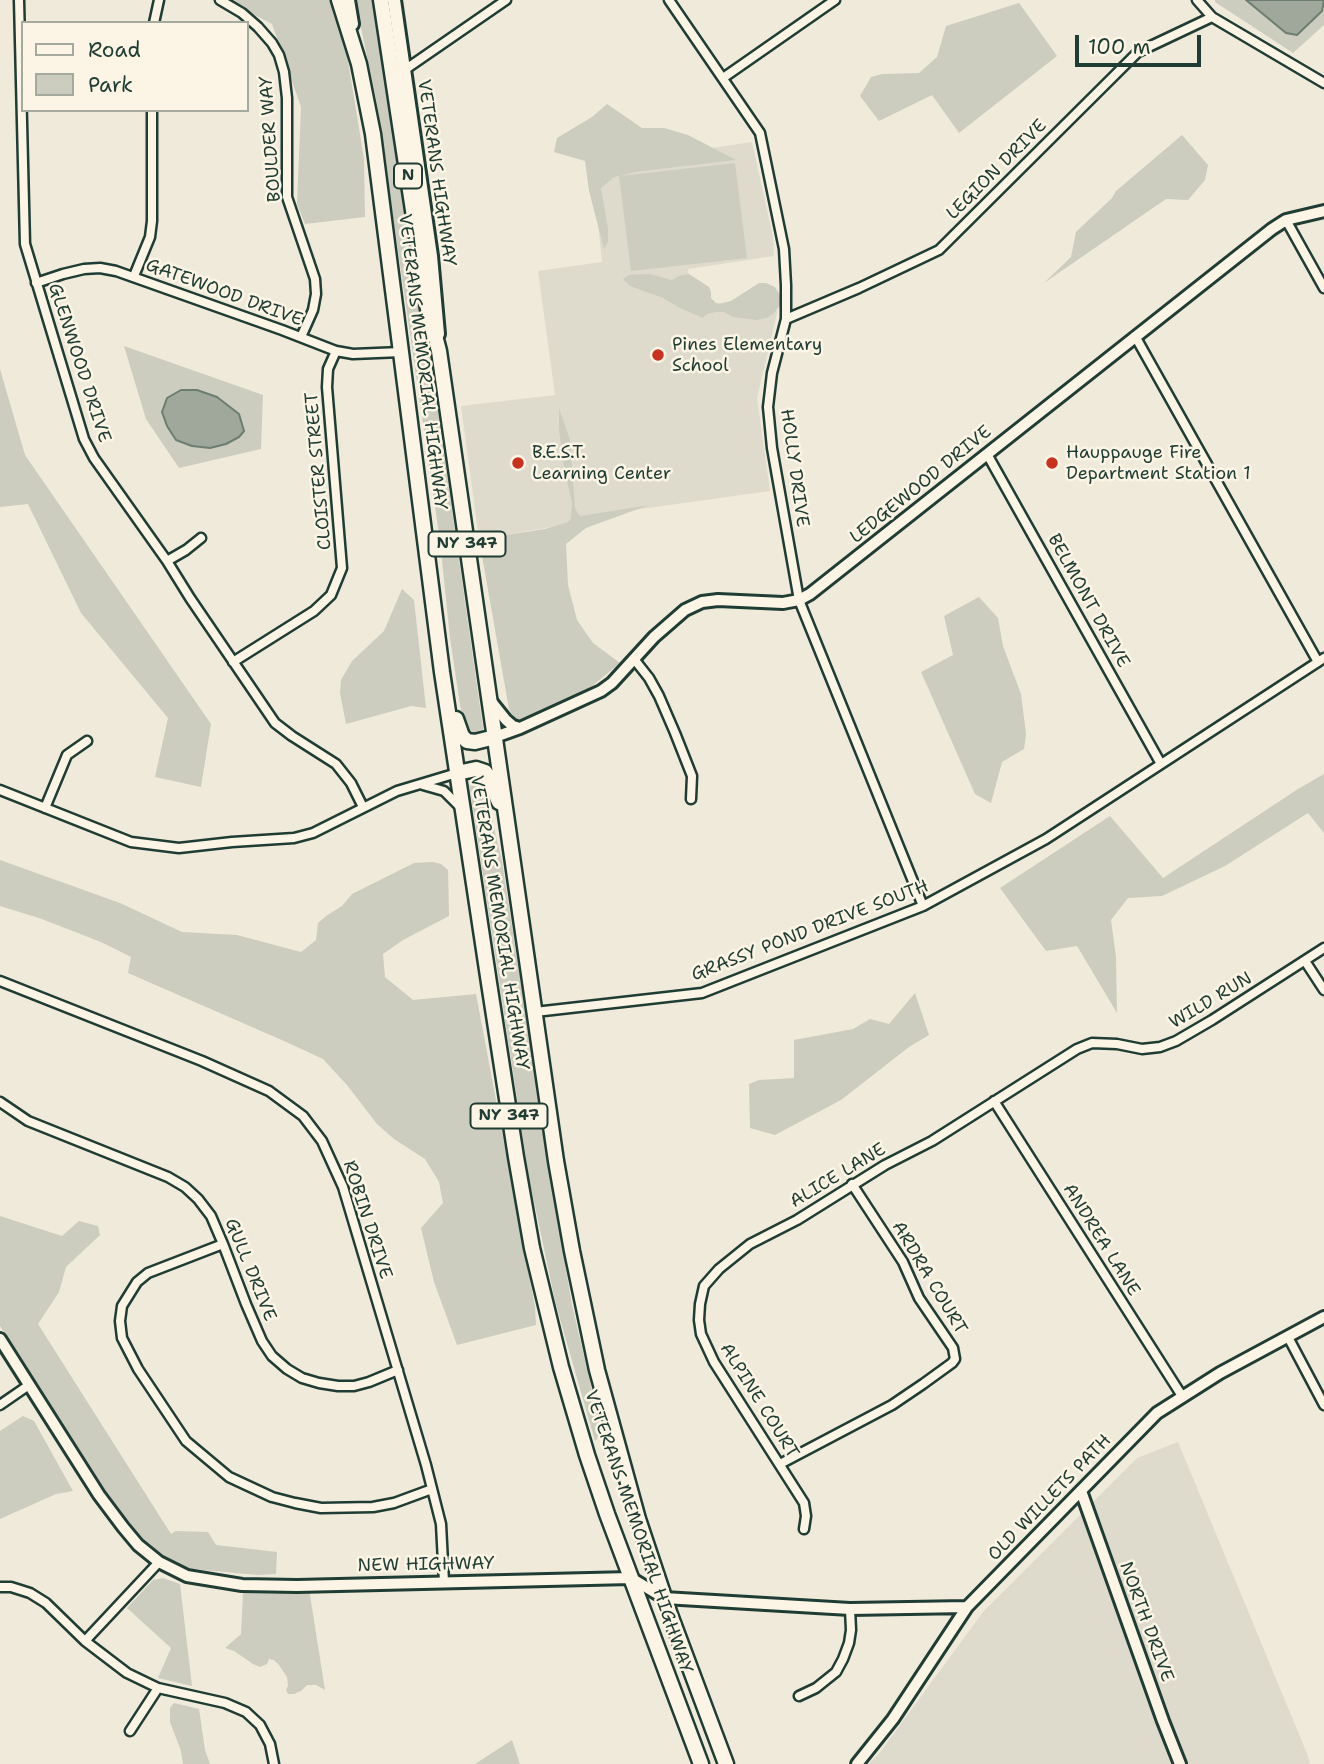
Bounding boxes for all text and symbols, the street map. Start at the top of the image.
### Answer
legend [21,21,248,112]
scale bar [1079,21,1205,65]
text: 100 m [1088,33,1151,61]
text: Road [88,36,141,64]
text: Park [88,71,133,99]
street label: BOULDER WAY [256,75,286,203]
street label: VETERANS HIGHWAY [412,78,460,268]
street label: LEGION DRIVE [942,115,1052,225]
road number: N [394,164,422,188]
street label: VETERANS MEMORIAL HIGHWAY [393,213,451,511]
street label: GATEWOOD DRIVE [143,255,305,331]
street label: GLENWOOD DRIVE [43,281,115,445]
place label: Pines Elementary School [672,334,822,376]
marker: Pines Elementary School [650,347,666,363]
street label: CLOISTER STREET [301,391,337,551]
street label: HOLLY DRIVE [775,408,813,528]
street label: LEDGEWOOD DRIVE [846,421,996,549]
place label: B.E.S.T. Learning Center [532,442,671,484]
place label: Hauppauge Fire Department Station 1 [1066,442,1251,484]
marker: B.E.S.T. Learning Center [510,455,526,471]
marker: Hauppauge Fire Department Station 1 [1044,455,1060,471]
street label: BELMONT DRIVE [1042,530,1134,672]
road number: NY 347 [428,531,505,556]
street label: VETERANS MEMORIAL HIGHWAY [465,774,533,1072]
street label: GRASSY POND DRIVE SOUTH [688,876,932,986]
street label: WILD RUN [1166,968,1256,1034]
road number: NY 347 [470,1104,548,1128]
street label: ALICE LANE [786,1139,890,1213]
street label: ROBIN DRIVE [338,1158,396,1282]
street label: ANDREA LANE [1058,1180,1144,1300]
street label: GULL DRIVE [220,1215,280,1325]
street label: ARDRA COURT [887,1217,971,1339]
street label: ALPINE COURT [715,1339,803,1463]
street label: VETERANS MEMORIAL HIGHWAY [579,1387,697,1677]
street label: OLD WILLETS PATH [984,1430,1116,1566]
street label: NEW HIGHWAY [357,1553,495,1577]
street label: NORTH DRIVE [1114,1559,1178,1685]

